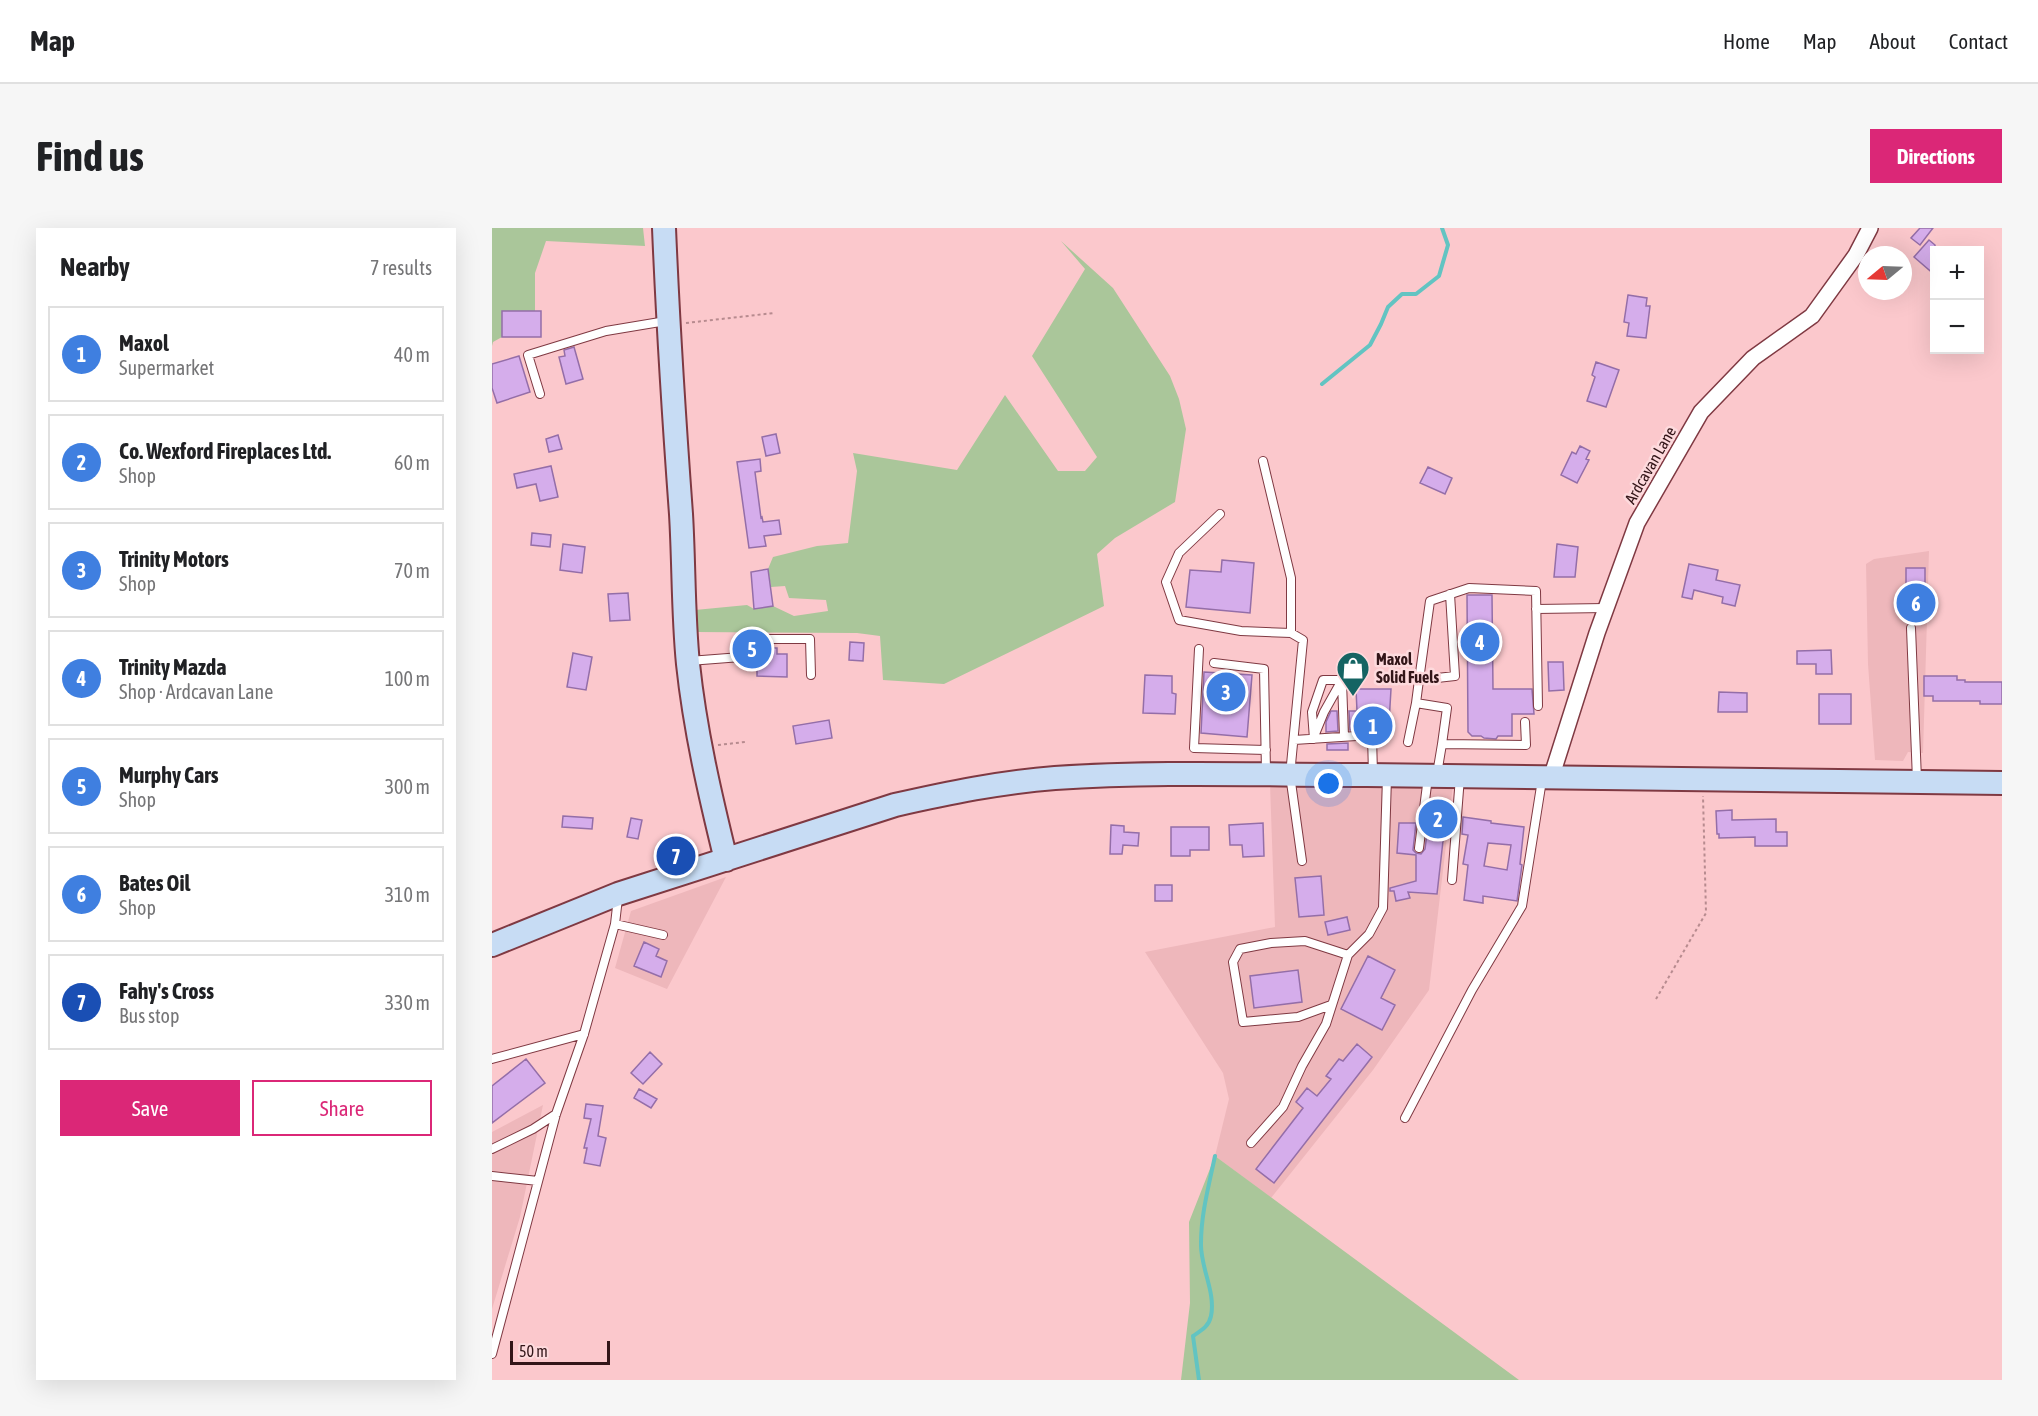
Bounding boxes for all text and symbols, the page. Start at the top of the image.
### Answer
text: Map [30,25,75,57]
text: Home [1723,29,1770,53]
text: Map [1803,29,1837,53]
text: About [1870,29,1916,53]
text: Contact [1949,29,2008,53]
button: Directions [1870,129,2002,183]
text: Find us [36,132,144,180]
north arrow [1858,246,1912,300]
map controls [1930,246,1984,354]
button: + [1930,246,1984,300]
text: Nearby [60,252,130,282]
text: 7 results [370,256,432,279]
button: − [1930,300,1984,354]
text: Maxol [119,330,169,356]
text: 1 [77,343,86,366]
text: 40 m [394,343,430,366]
text: Supermarket [119,356,214,379]
street label: Ardcavan Lane [1621,423,1679,507]
text: Co. Wexford Fireplaces Ltd. [119,438,331,464]
text: 2 [77,451,86,474]
text: 60 m [394,451,430,474]
text: Shop [119,464,156,487]
text: Trinity Motors [119,546,229,572]
text: 3 [77,559,86,582]
text: 70 m [394,559,430,582]
text: Shop [119,572,156,595]
pin: 6 [1896,580,1936,626]
pin: 4 [1460,620,1500,664]
pin: 5 [732,626,772,672]
shop icon: Maxol Solid Fuels [1335,650,1371,697]
place label: Maxol Solid Fuels [1376,650,1439,686]
text: Trinity Mazda [119,654,226,680]
text: 4 [77,667,86,690]
text: 100 m [385,667,430,690]
pin: 3 [1206,670,1246,714]
text: Shop · Ardcavan Lane [119,680,273,703]
pin: 1 [1354,704,1392,748]
text: Murphy Cars [119,762,218,788]
your location [1314,769,1343,798]
text: 5 [77,775,86,798]
text: 300 m [385,775,430,798]
text: Shop [119,788,156,811]
pin: 2 [1418,796,1458,842]
pin: 7 [656,834,696,878]
text: Bates Oil [119,870,190,896]
text: 6 [77,883,86,906]
text: 310 m [385,883,430,906]
text: Shop [119,896,156,919]
text: Fahy's Cross [119,978,214,1004]
text: 7 [77,991,86,1014]
text: 330 m [385,991,430,1014]
text: Bus stop [119,1004,179,1027]
button: Save [60,1080,240,1136]
button: Share [252,1080,432,1136]
scale bar [510,1338,610,1366]
text: 50 m [519,1342,548,1360]

